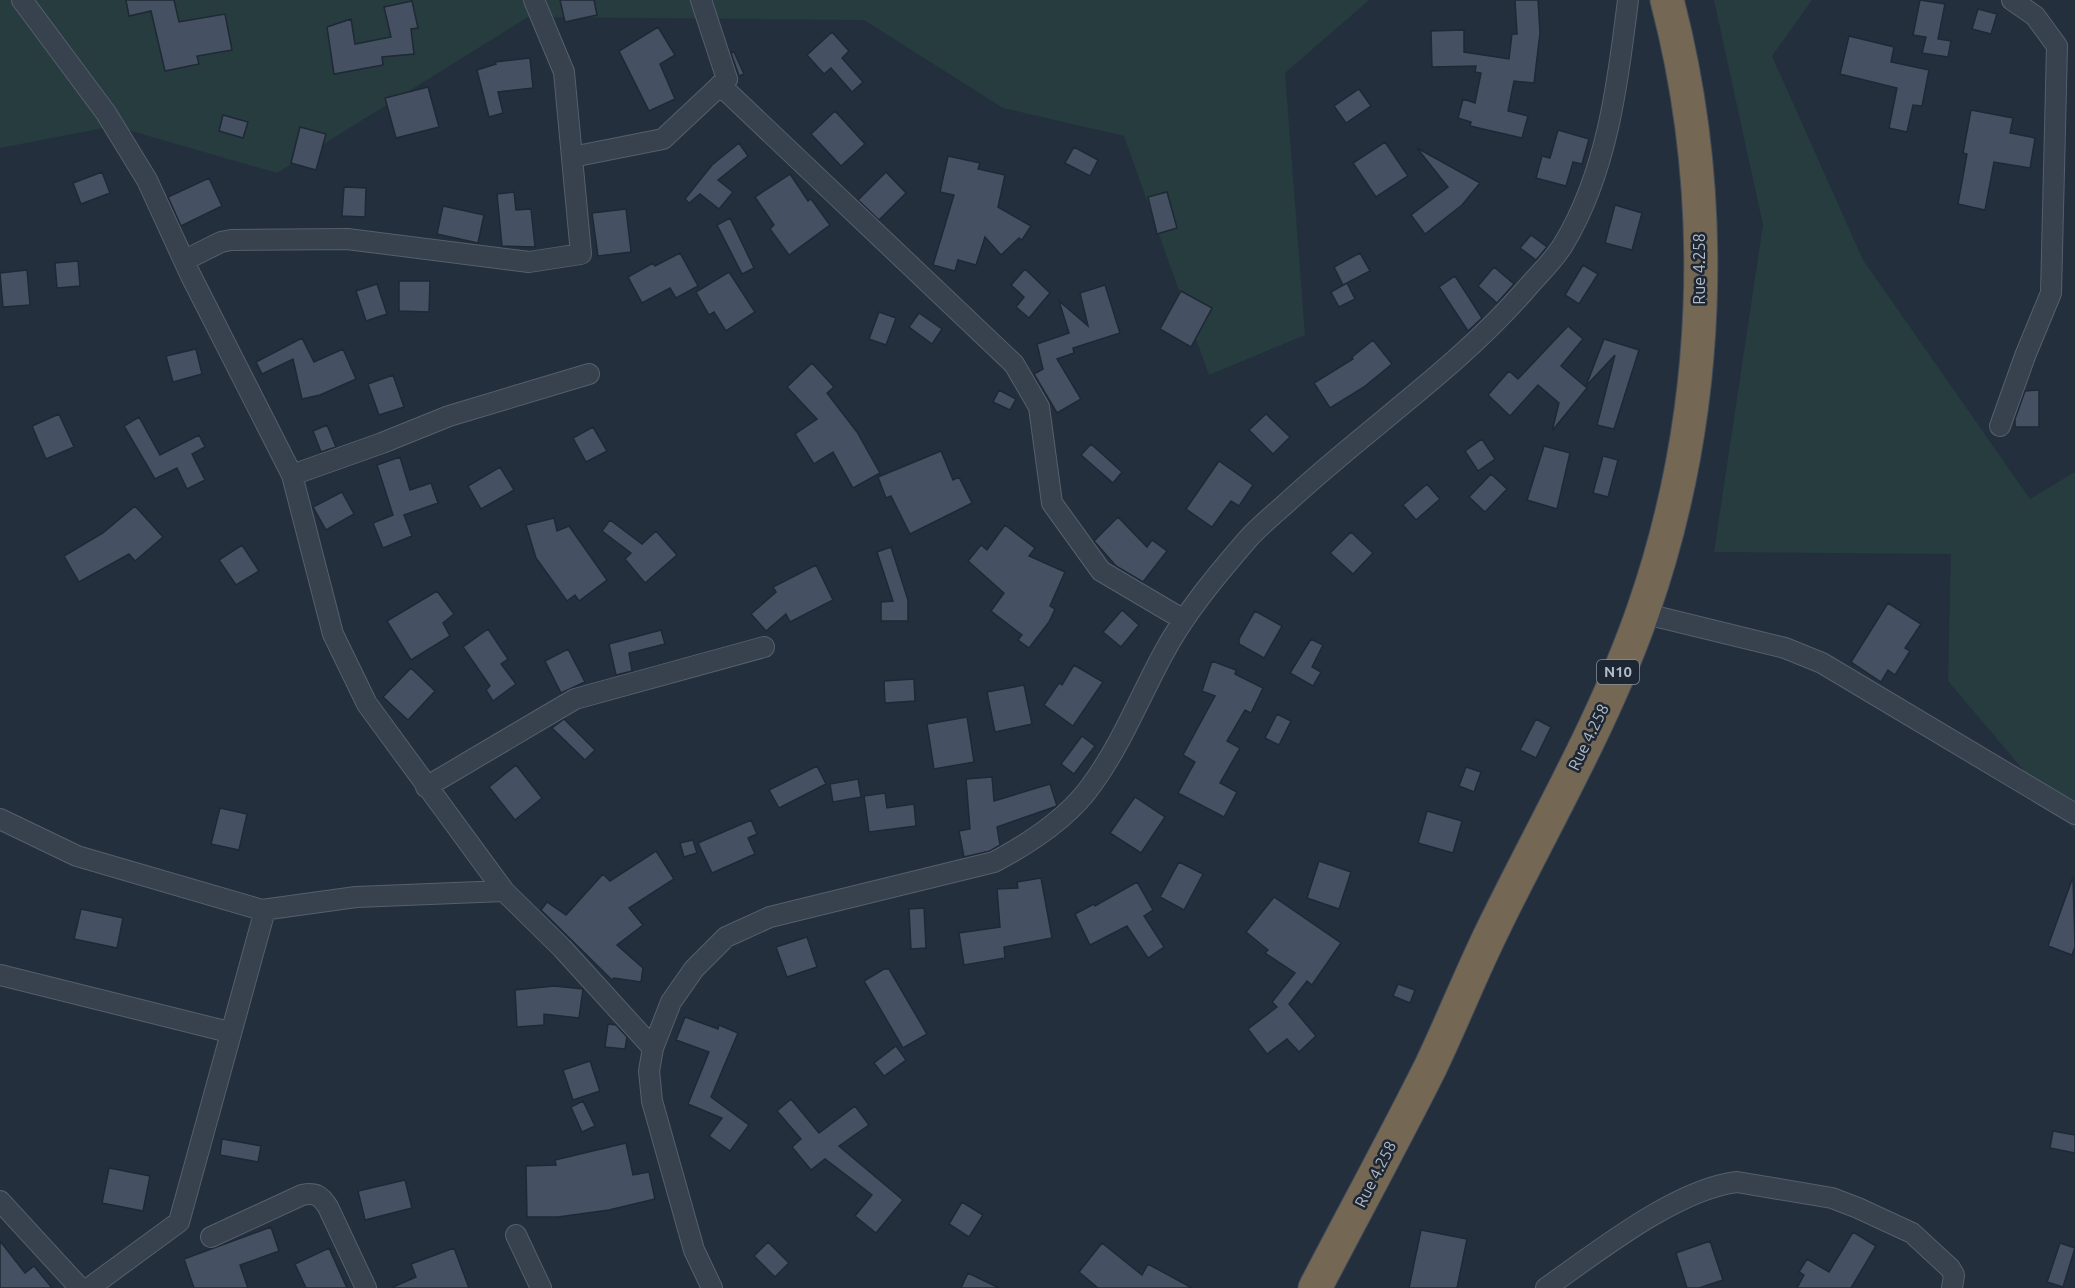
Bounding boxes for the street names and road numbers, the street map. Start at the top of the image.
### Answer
street label: Rue 4.258 [1690,233,1708,305]
road number: N10 [1597,660,1639,684]
street label: Rue 4.258 [1564,701,1612,773]
street label: Rue 4.258 [1351,1138,1399,1210]

